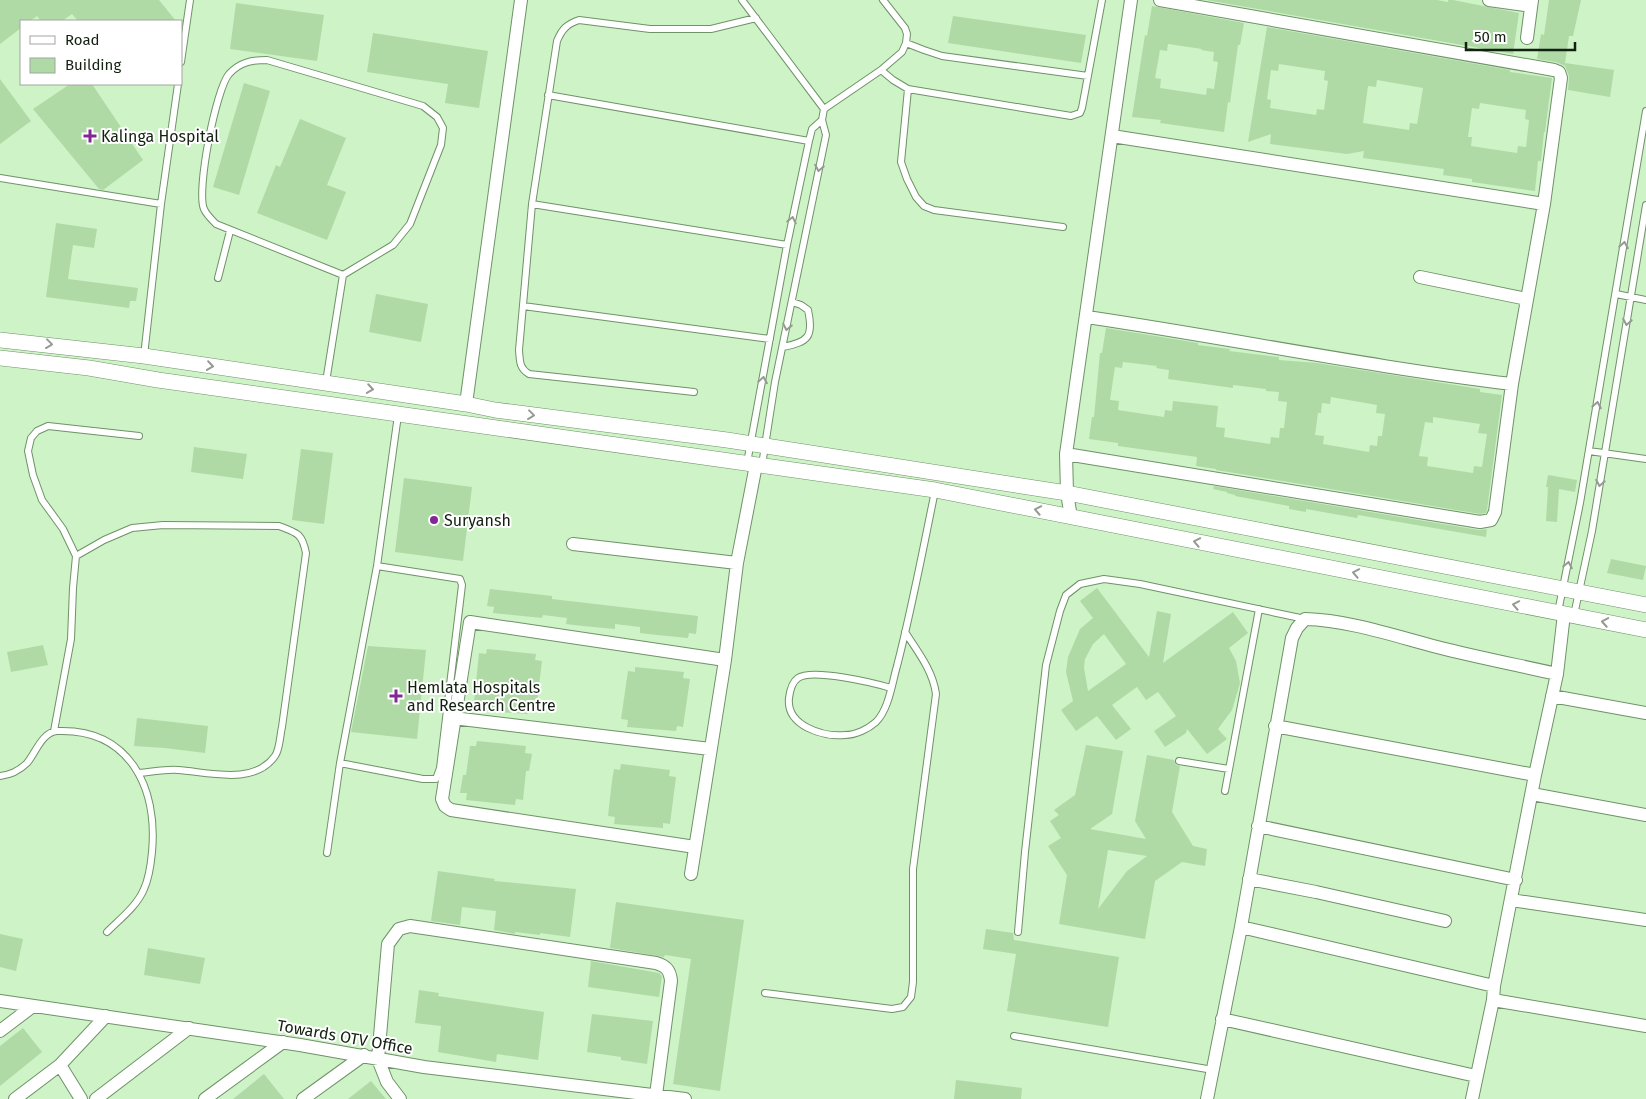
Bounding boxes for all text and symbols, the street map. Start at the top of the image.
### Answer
legend [20,20,182,85]
scale bar [1466,20,1575,52]
text: 50 m [1474,28,1507,46]
text: Road [65,31,100,49]
text: Building [65,56,121,74]
place label: Kalinga Hospital [101,127,219,146]
marker: Kalinga Hospital [83,129,97,143]
one-way arrow [815,163,825,172]
one-way arrow [786,216,797,225]
one-way arrow [1619,241,1629,250]
one-way arrow [1623,318,1633,327]
one-way arrow [782,323,793,332]
one-way arrow [45,338,53,349]
one-way arrow [206,360,214,371]
one-way arrow [757,376,767,384]
one-way arrow [366,384,375,394]
one-way arrow [1591,401,1601,410]
one-way arrow [526,409,535,419]
one-way arrow [1595,478,1605,487]
one-way arrow [1033,506,1042,516]
place label: Suryansh [444,511,511,530]
marker: Suryansh [428,514,440,526]
one-way arrow [1193,537,1201,547]
one-way arrow [1562,561,1572,570]
one-way arrow [1352,569,1361,579]
one-way arrow [1511,600,1520,610]
one-way arrow [1600,618,1609,628]
place label: Hemlata Hospitals and Research Centre [407,678,556,715]
marker: Hemlata Hospitals and Research Centre [389,689,403,703]
street label: Towards OTV Office [276,1016,414,1058]

